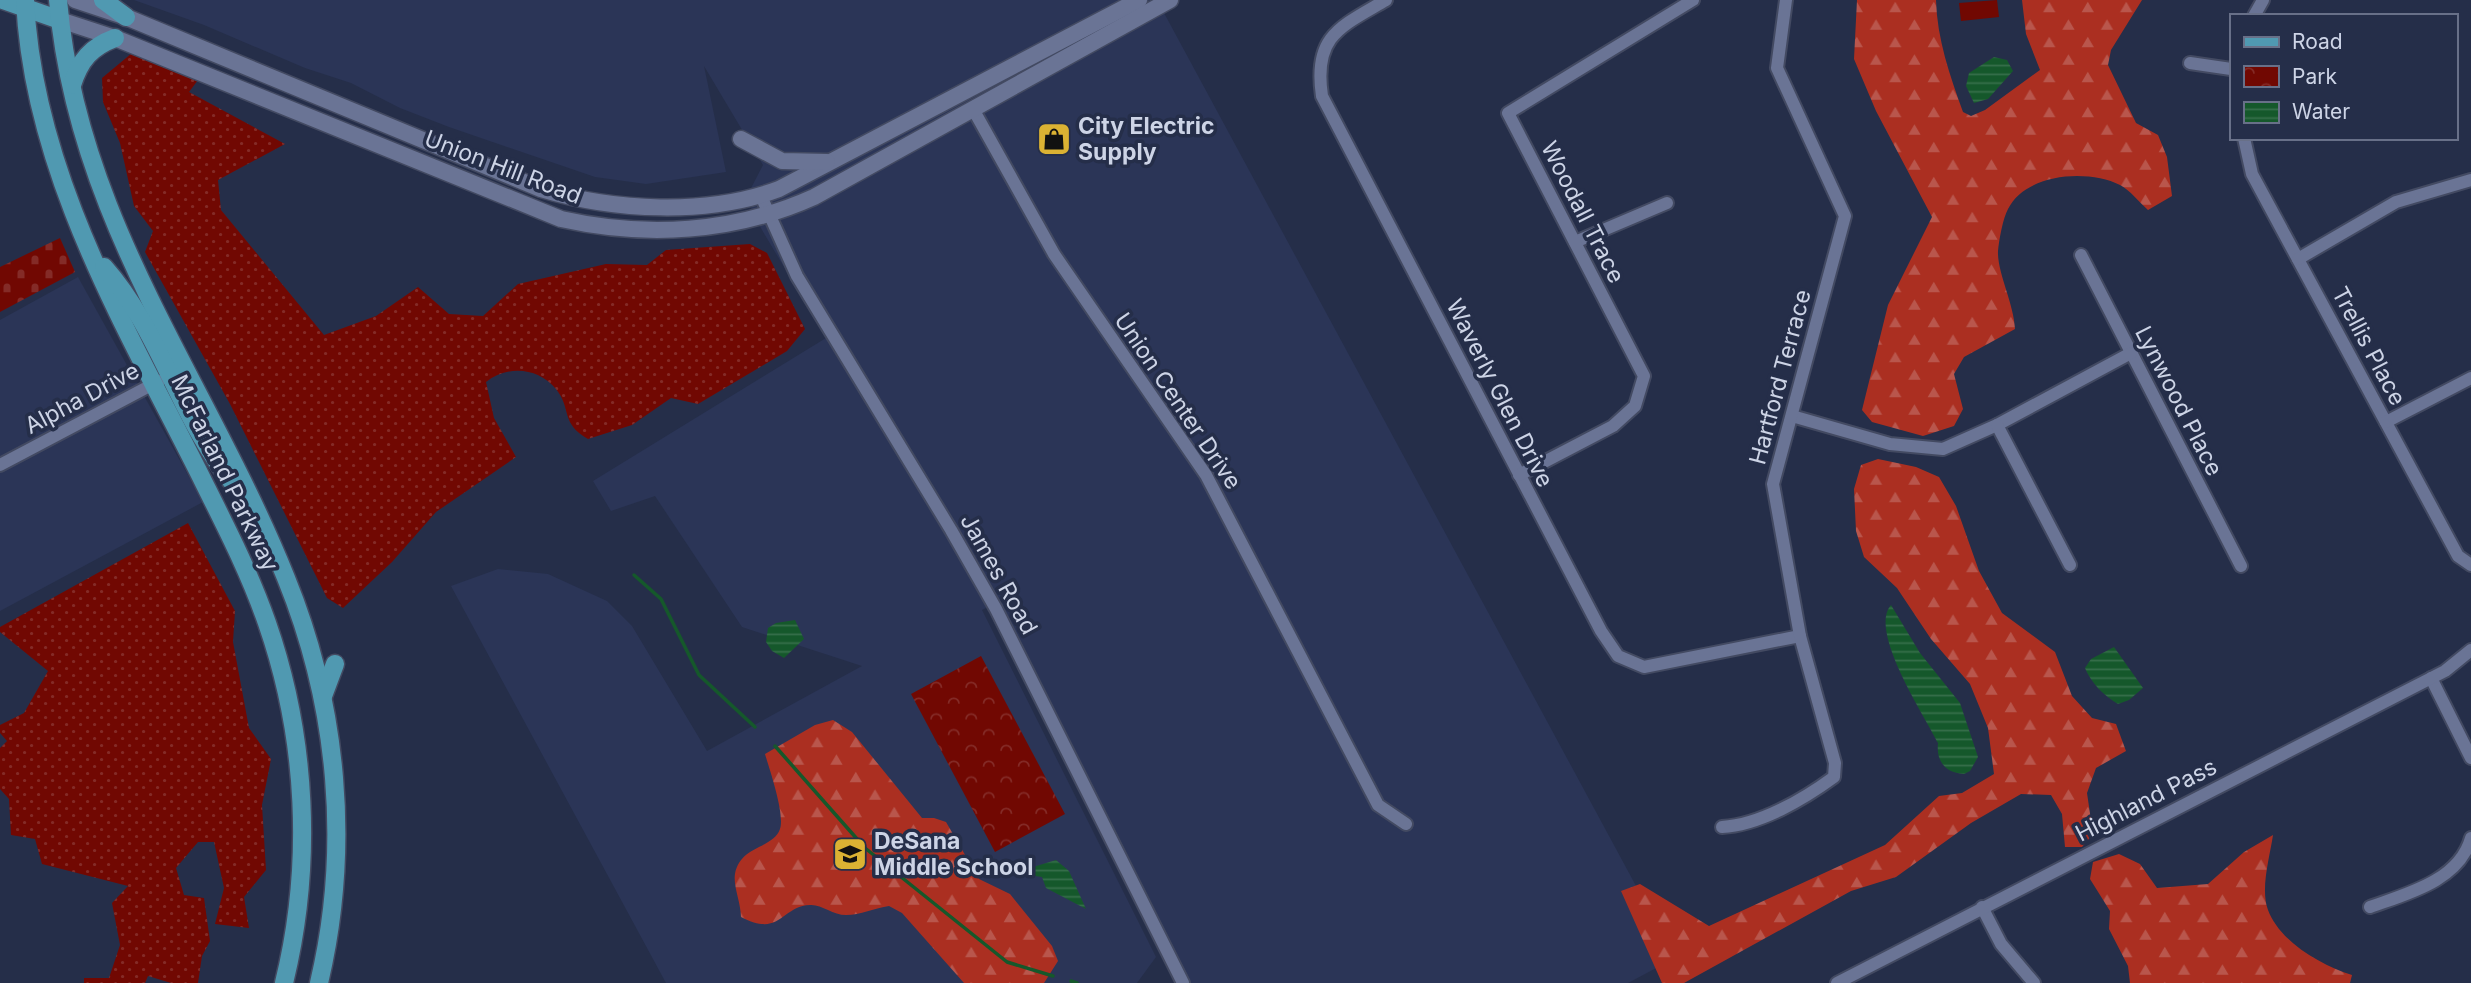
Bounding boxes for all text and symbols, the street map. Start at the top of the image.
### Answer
legend [2230,14,2457,140]
text: Road [2292,29,2343,54]
text: Park [2292,64,2337,89]
text: Water [2292,99,2350,124]
place label: City Electric Supply [1078,112,1215,166]
shop icon: City Electric Supply [1035,120,1073,158]
street label: Union Hill Road [421,124,585,210]
street label: Woodall Trace [1535,136,1631,288]
street label: Trellis Place [2326,282,2412,410]
street label: Hartford Terrace [1743,286,1817,468]
street label: Waverly Glen Drive [1440,294,1560,492]
street label: Union Center Drive [1109,307,1247,495]
street label: Lynwood Place [2129,321,2229,481]
street label: Alpha Drive [20,356,144,440]
street label: McFarland Parkway [165,370,285,576]
street label: James Road [954,509,1044,639]
street label: Highland Pass [2071,752,2221,848]
place label: DeSana Middle School [874,827,1033,881]
school or university icon: DeSana Middle School [831,835,869,873]

